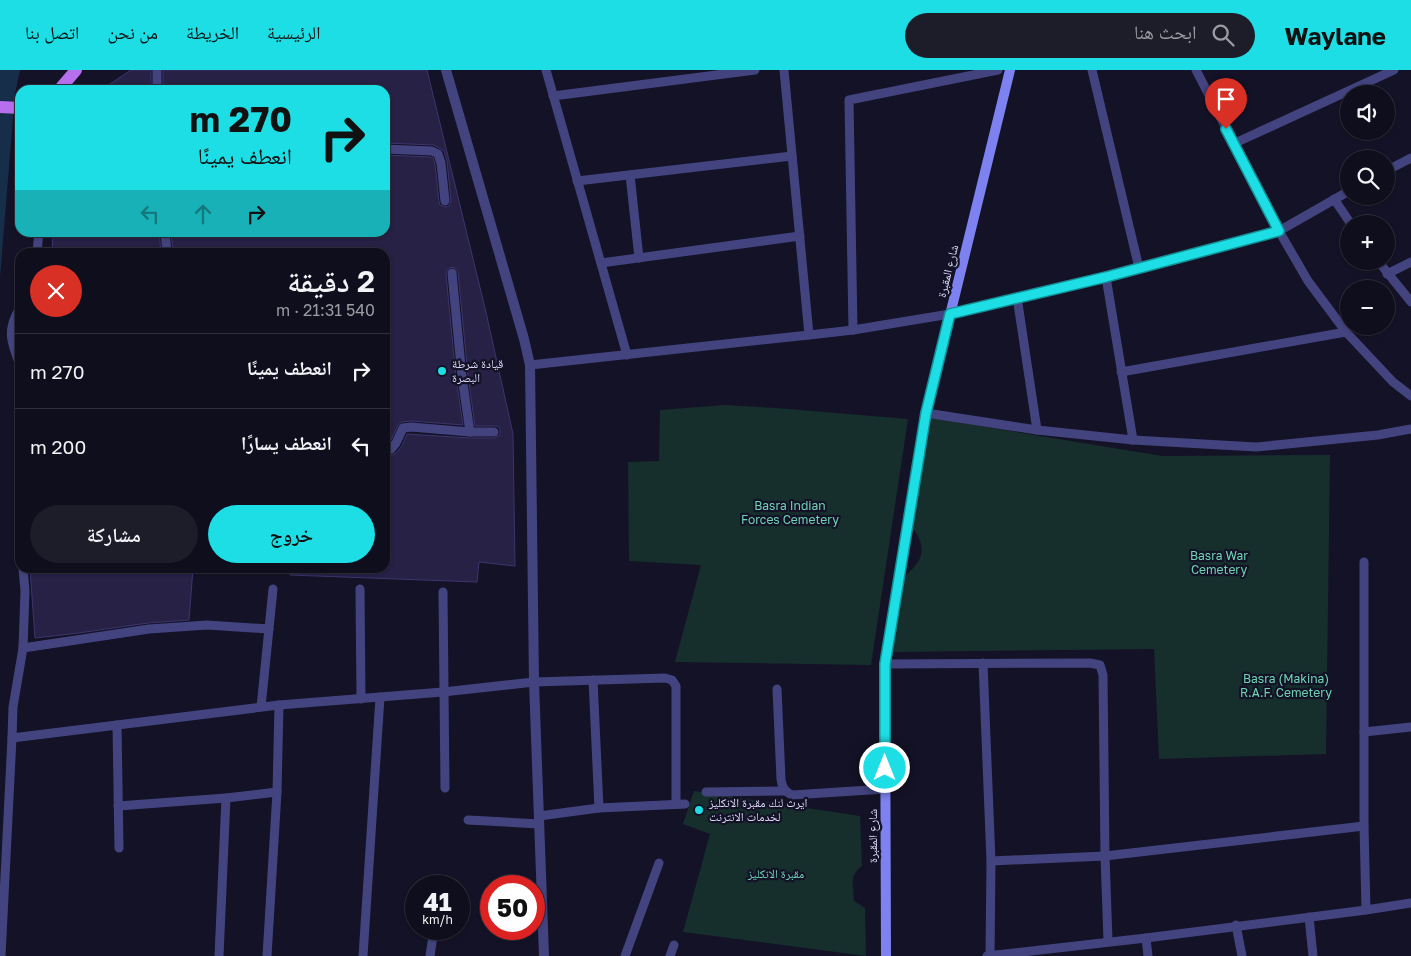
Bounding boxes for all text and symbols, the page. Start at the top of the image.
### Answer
search box [905,13,1255,58]
text: ابحث هنا [1134,20,1197,43]
text: اتصل بنا [25,21,79,43]
text: من نحن [107,21,158,43]
text: الخريطة [186,21,239,43]
text: الرئيسية [267,21,320,43]
icon: search [1209,21,1237,49]
text: Waylane [1285,21,1386,50]
pin [1205,78,1247,129]
icon: arrive [1212,85,1240,113]
map controls [1340,85,1395,335]
button: sound [1340,85,1395,140]
text: 270 m [189,98,292,140]
icon: right [310,105,375,170]
text: انعطف يمينًا [198,142,292,169]
button: search [1340,150,1395,205]
icon: left [136,200,164,228]
icon: ahead [189,200,217,228]
icon: right [242,200,270,228]
button: + [1340,215,1395,270]
street label: شارع المقبرة [934,243,962,299]
text: 2 دقيقة [287,263,375,299]
button: close [30,265,82,317]
button: − [1340,280,1395,335]
text: 540 m · 21:31 [276,300,375,320]
text: انعطف يمينًا [247,356,332,379]
place label: قيادة شرطة البصرة [452,356,503,385]
icon: right [347,357,375,385]
text: 270 m [30,360,84,383]
marker: قيادة شرطة البصرة [436,365,448,377]
text: انعطف يسارًا [241,431,332,454]
icon: left [347,432,375,460]
text: 200 m [30,435,86,458]
park label: Basra Indian Forces Cemetery [741,498,839,527]
button: مشاركة [30,505,198,563]
button: خروج [208,505,375,563]
park label: Basra War Cemetery [1190,548,1248,577]
park label: Basra (Makina) R.A.F. Cemetery [1240,671,1332,700]
position arrow [858,741,910,793]
place label: ايرث لنك مقبرة الانكليز لخدمات الانترنت [708,795,807,824]
marker: ايرث لنك مقبرة الانكليز لخدمات الانترنت [693,804,705,816]
street label: شارع المقبرة [865,809,881,863]
park label: مقبرة الانكليز [747,866,804,881]
speed limit sign: 50 [480,875,545,940]
text: 41 [423,886,452,917]
text: km/h [422,912,453,927]

